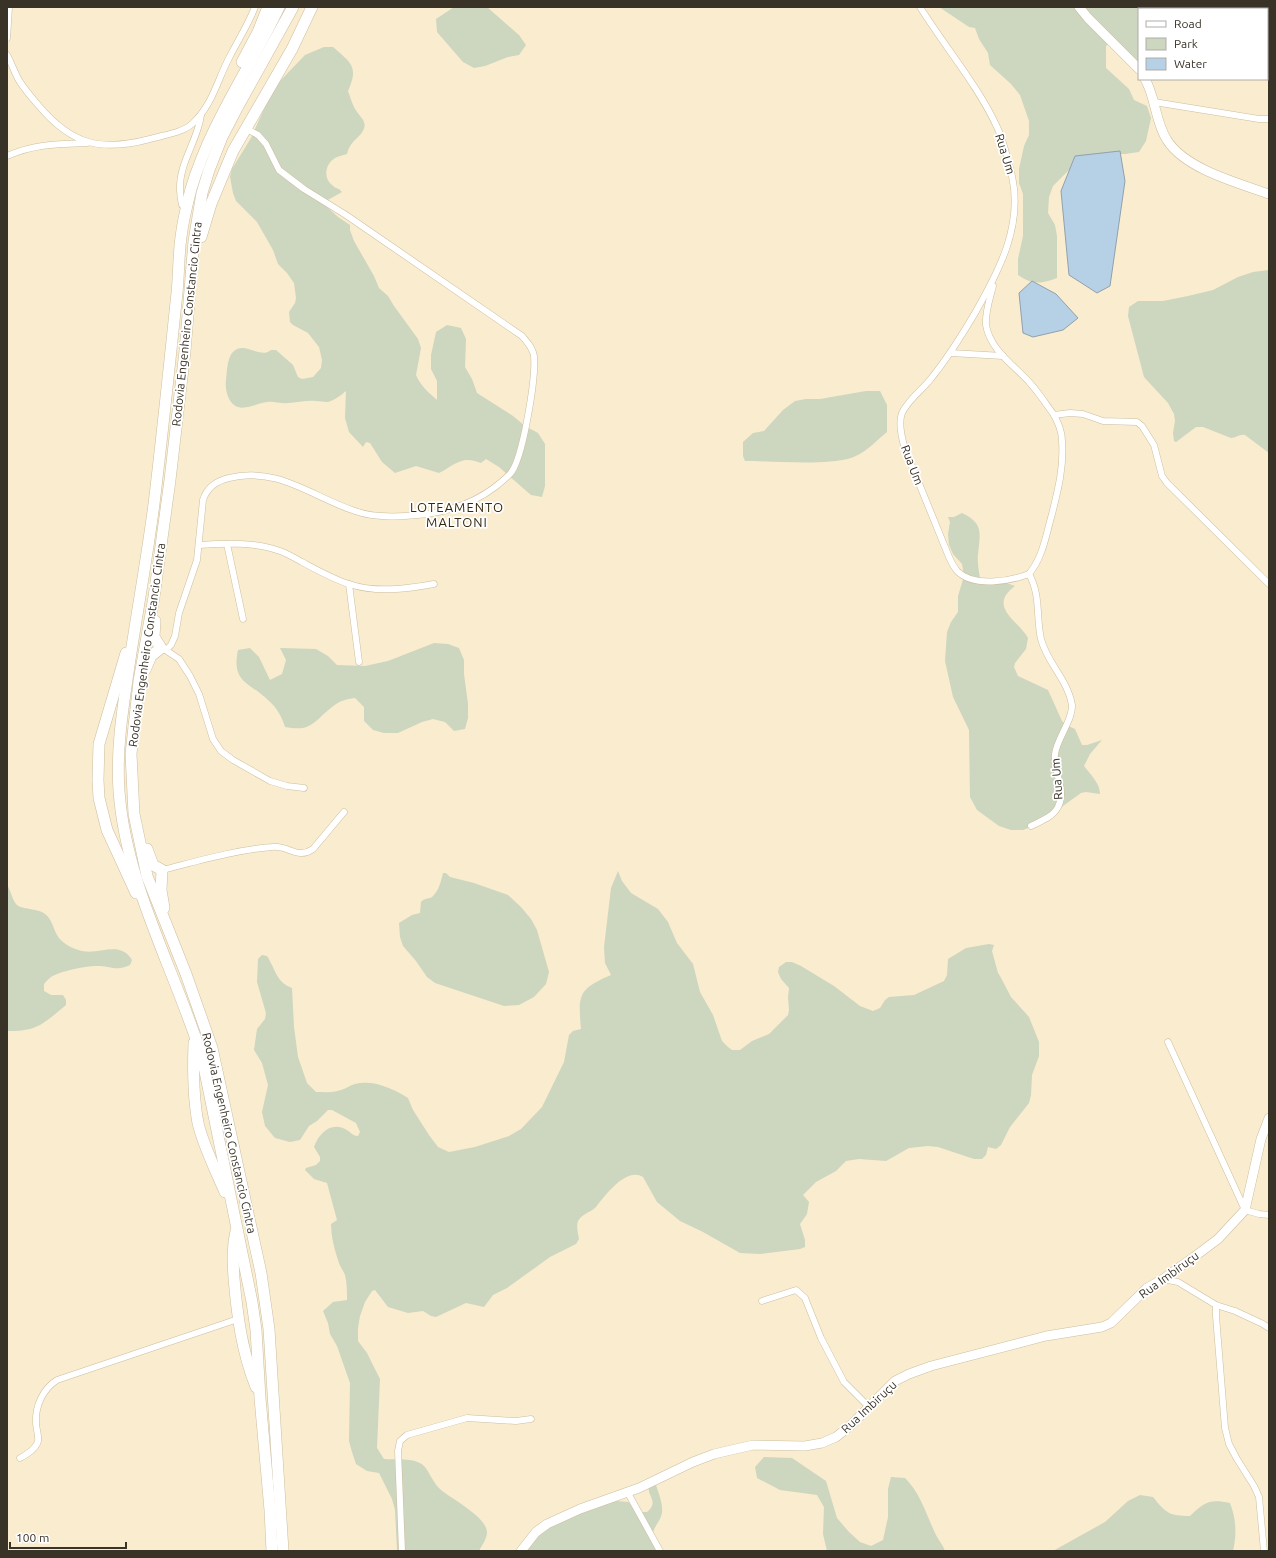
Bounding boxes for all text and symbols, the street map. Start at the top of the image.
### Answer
legend [1138,8,1268,80]
text: Road [1174,17,1202,30]
text: Park [1174,37,1198,50]
text: Water [1174,57,1207,70]
street label: Rua Um [993,132,1018,176]
street label: Rodovia Engenheiro Constancio Cintra [169,221,204,427]
street label: Rua Um [899,443,926,487]
district label: LOTEAMENTO MALTONI [410,500,504,529]
street label: Rodovia Engenheiro Constancio Cintra [126,542,167,748]
street label: Rua Um [1049,758,1064,800]
street label: Rodovia Engenheiro Constancio Cintra [200,1031,259,1235]
street label: Rua Imbiruçu [1136,1249,1201,1301]
street label: Rua Imbiruçu [838,1378,899,1435]
scale bar [10,1524,126,1550]
text: 100 m [16,1531,49,1544]

